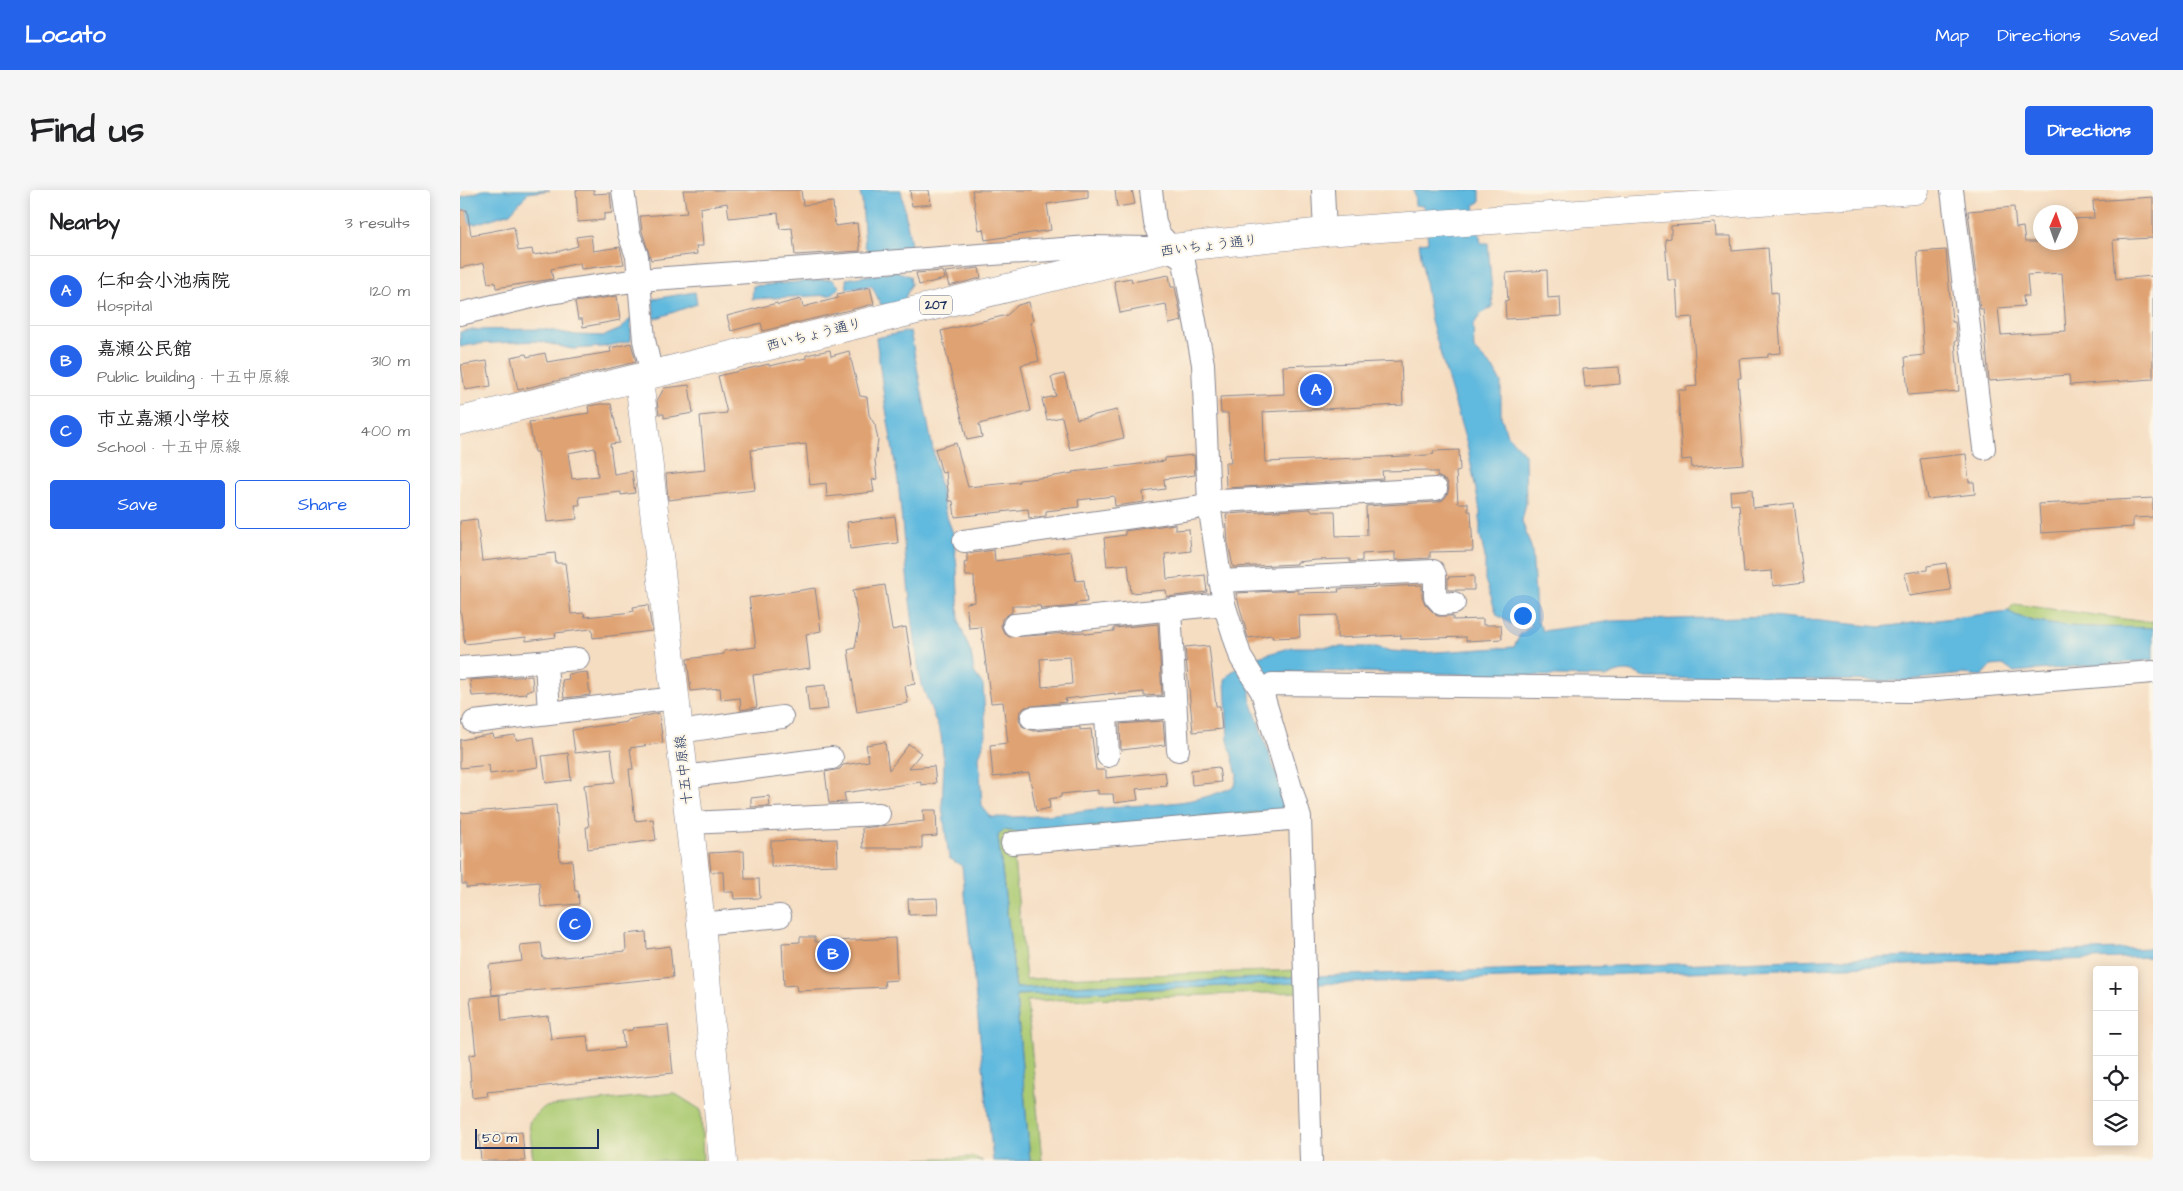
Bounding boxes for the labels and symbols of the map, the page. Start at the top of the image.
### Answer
north arrow [2033,205,2078,250]
street label: 西いちょう通り [1159,230,1259,262]
road number: 207 [920,296,952,314]
street label: 西いちょう通り [764,313,864,357]
pin: A [1300,371,1332,409]
your location [1510,603,1536,629]
street label: 十五中原線 [670,734,698,806]
pin: C [559,905,591,943]
pin: B [817,935,849,973]
scale bar [475,1126,599,1149]

